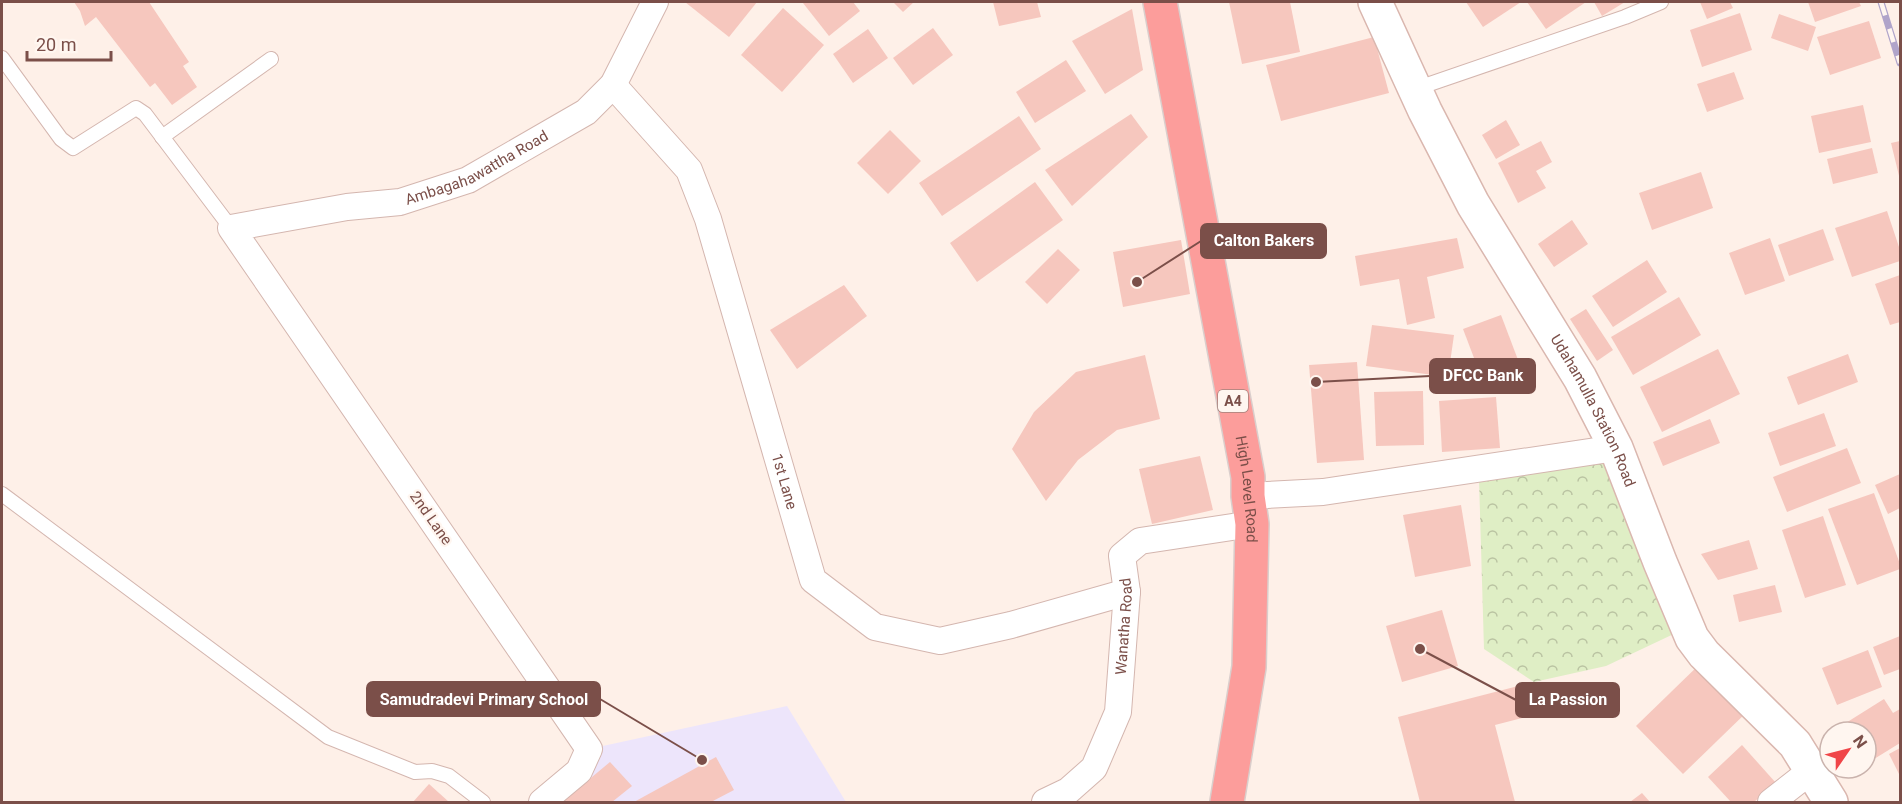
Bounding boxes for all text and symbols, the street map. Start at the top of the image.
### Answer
scale bar [27,24,111,62]
text: 20 m [36,34,76,55]
street label: Ambagahawattha Road [403,127,551,209]
callout: Calton Bakers [1201,224,1326,258]
text: Calton Bakers [1214,231,1314,250]
street label: Udahamulla Station Road [1546,331,1639,489]
callout: DFCC Bank [1430,359,1535,393]
text: DFCC Bank [1443,366,1524,385]
road number: A4 [1218,390,1248,412]
street label: High Level Road [1232,434,1261,543]
street label: 1st Lane [768,451,801,512]
street label: 2nd Lane [406,488,456,548]
street label: Wanatha Road [1112,577,1136,676]
callout: Samudradevi Primary School [367,682,600,716]
callout: La Passion [1516,683,1619,717]
text: Samudradevi Primary School [380,690,588,709]
text: La Passion [1529,690,1607,709]
north arrow [1818,720,1878,780]
text: N [1849,732,1871,752]

